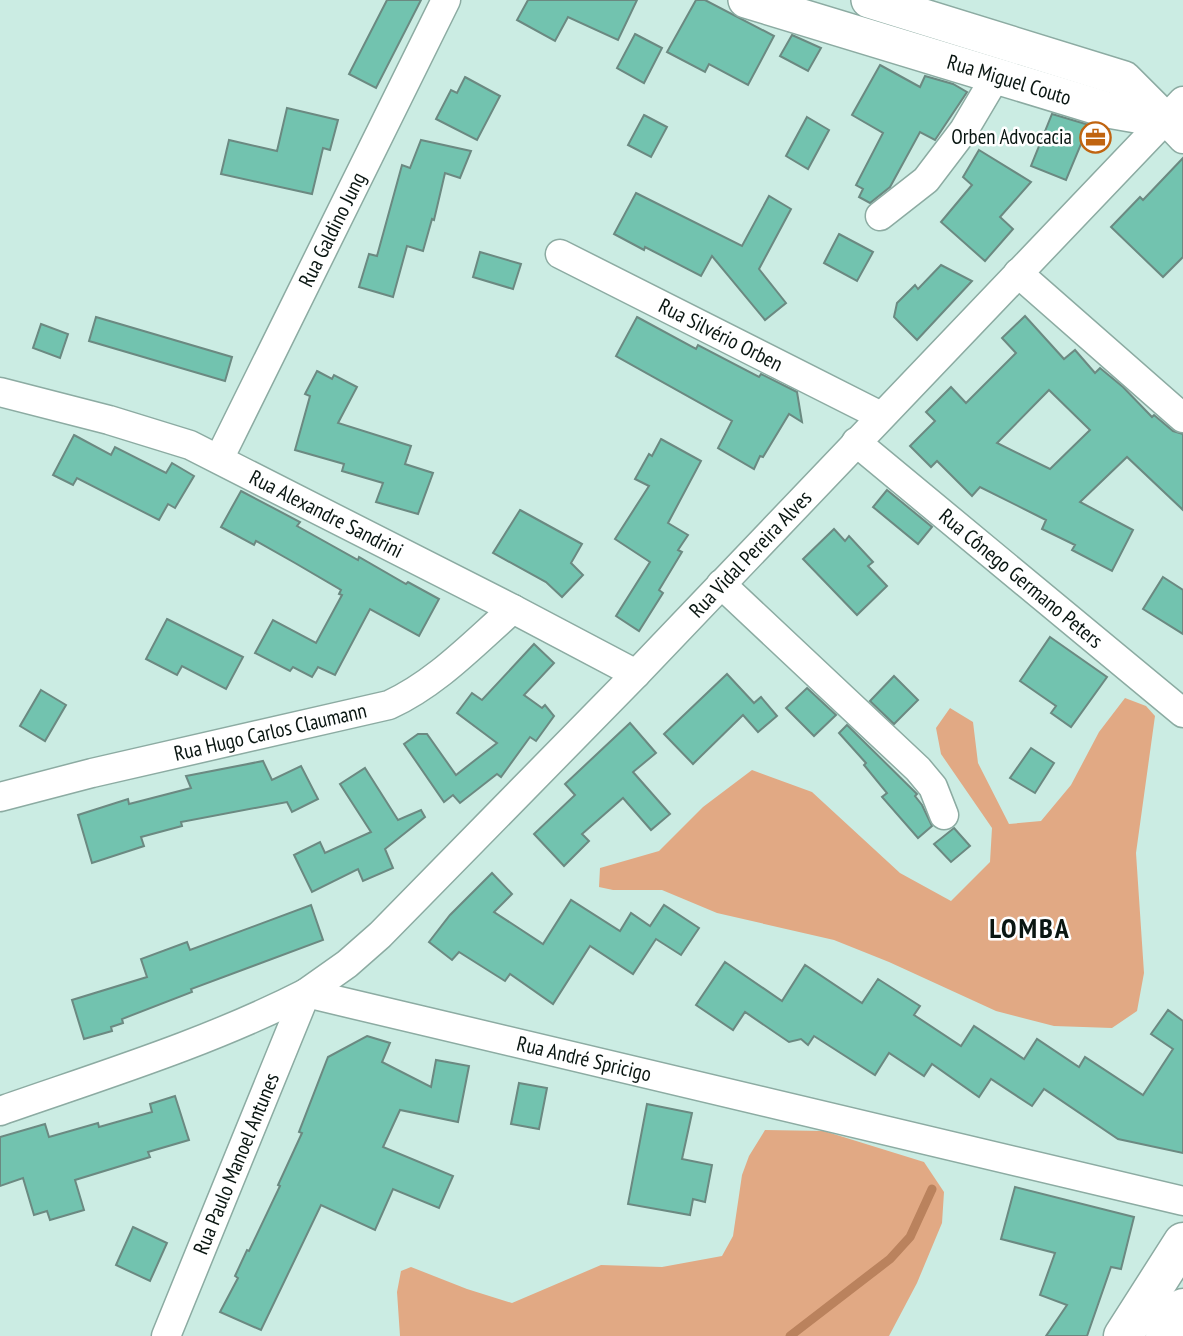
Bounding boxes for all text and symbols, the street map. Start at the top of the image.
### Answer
street label: Rua Miguel Couto [944,48,1075,111]
office icon: Orben Advocacia [1078,120,1112,154]
place label: Orben Advocacia [951,123,1072,150]
street label: Rua Galdino Jung [292,167,372,291]
street label: Rua Silvério Orben [654,292,788,377]
street label: Rua Alexandre Sandrini [245,463,408,564]
street label: Rua Vidal Pereira Alves [683,484,817,623]
street label: Rua Cônego Germano Peters [934,502,1109,654]
street label: Rua Hugo Carlos Claumann [171,697,369,767]
district label: LOMBA [989,909,1071,946]
street label: Rua André Spricigo [514,1029,654,1087]
street label: Rua Paulo Manoel Antunes [187,1069,285,1258]

